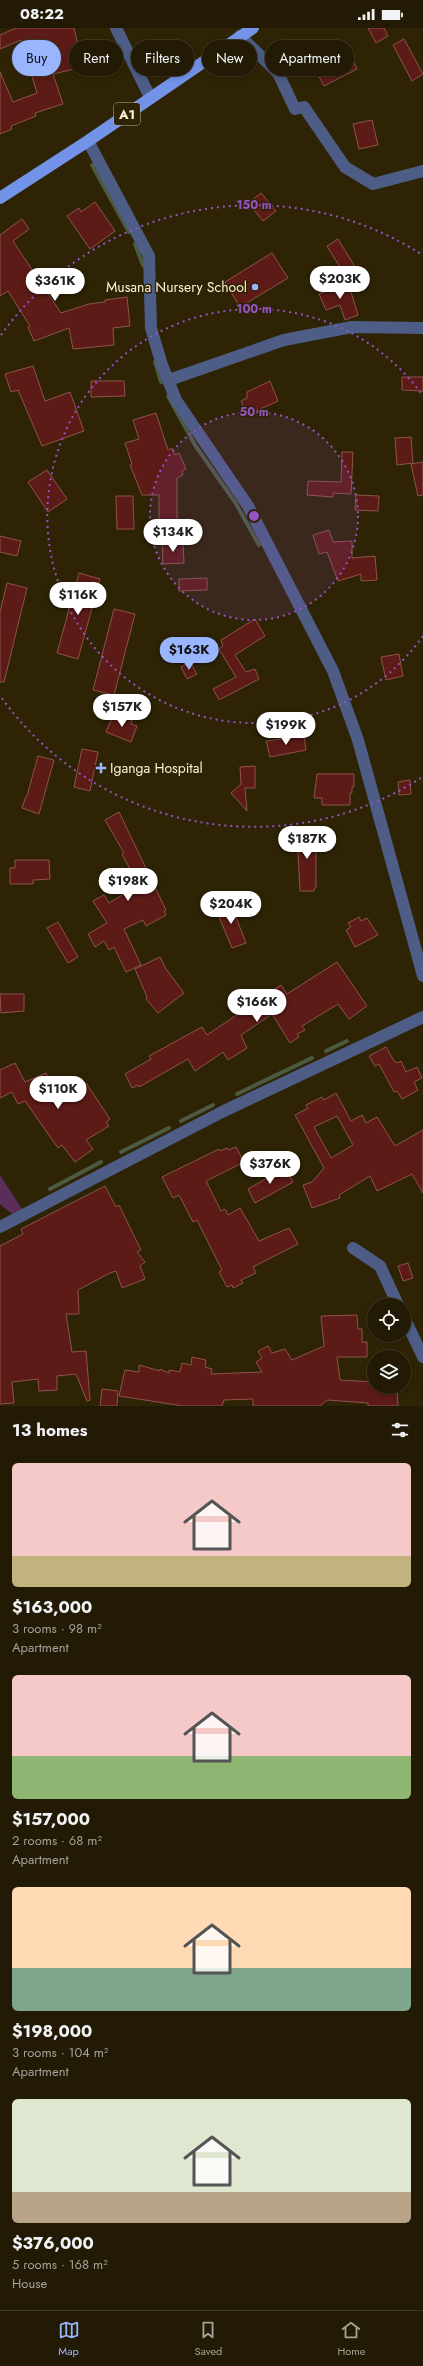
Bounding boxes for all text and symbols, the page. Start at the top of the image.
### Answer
text: 08:22 [20,3,64,25]
chip: Buy [12,40,61,76]
chip: Rent [69,40,123,76]
chip: Filters [131,40,194,76]
chip: New [202,40,257,76]
chip: Apartment [265,40,354,76]
road number: A1 [114,103,140,125]
text: 150 m [236,196,272,214]
pin: $203K [312,266,368,300]
pin: $361K [27,268,83,302]
text: $203K [319,269,361,288]
text: $361K [35,271,75,290]
place label: Musana Nursery School [106,277,247,297]
marker: Musana Nursery School [250,282,260,292]
text: 100 m [236,300,272,318]
text: 50 m [239,403,269,421]
centre of rings [247,509,261,523]
pin: $134K [145,519,201,553]
text: $134K [153,522,193,541]
pin: $116K [50,582,106,616]
text: $116K [58,585,98,604]
pin: $163K [161,637,217,671]
text: $163K [169,640,209,659]
pin: $157K [94,694,150,728]
text: $157K [102,697,142,716]
pin: $199K [258,712,314,746]
text: $199K [265,715,307,734]
place label: Iganga Hospital [110,758,203,778]
marker: Iganga Hospital [95,762,107,774]
pin: $187K [279,826,335,860]
text: $187K [287,829,327,848]
pin: $198K [100,868,156,902]
text: $198K [108,871,148,890]
pin: $204K [203,891,259,925]
text: $204K [209,894,253,913]
pin: $166K [229,989,285,1023]
text: $166K [236,992,278,1011]
pin: $110K [30,1076,86,1110]
text: $110K [38,1079,78,1098]
pin: $376K [242,1151,298,1185]
text: $376K [249,1154,291,1173]
map controls [367,1298,411,1394]
button: locate [367,1298,411,1342]
button: layers [367,1350,411,1394]
text: 13 homes [12,1418,87,1442]
icon: filters [389,1419,411,1441]
icon: home [176,1489,248,1561]
text: $163,000 [12,1595,92,1619]
text: 3 rooms · 98 m² [12,1619,102,1638]
text: Apartment [12,1638,69,1657]
icon: home [176,1701,248,1773]
text: $157,000 [12,1807,90,1831]
text: 2 rooms · 68 m² [12,1831,102,1850]
text: Apartment [12,1850,69,1869]
icon: home [176,1913,248,1985]
text: $198,000 [12,2019,92,2043]
text: 3 rooms · 104 m² [12,2043,108,2062]
text: Apartment [12,2062,69,2081]
icon: home [176,2125,248,2197]
text: $376,000 [12,2231,94,2255]
text: 5 rooms · 168 m² [12,2255,108,2274]
text: House [12,2274,47,2293]
tab: Map [58,2319,80,2359]
tab: Saved [195,2319,222,2359]
tab: Home [337,2319,366,2359]

